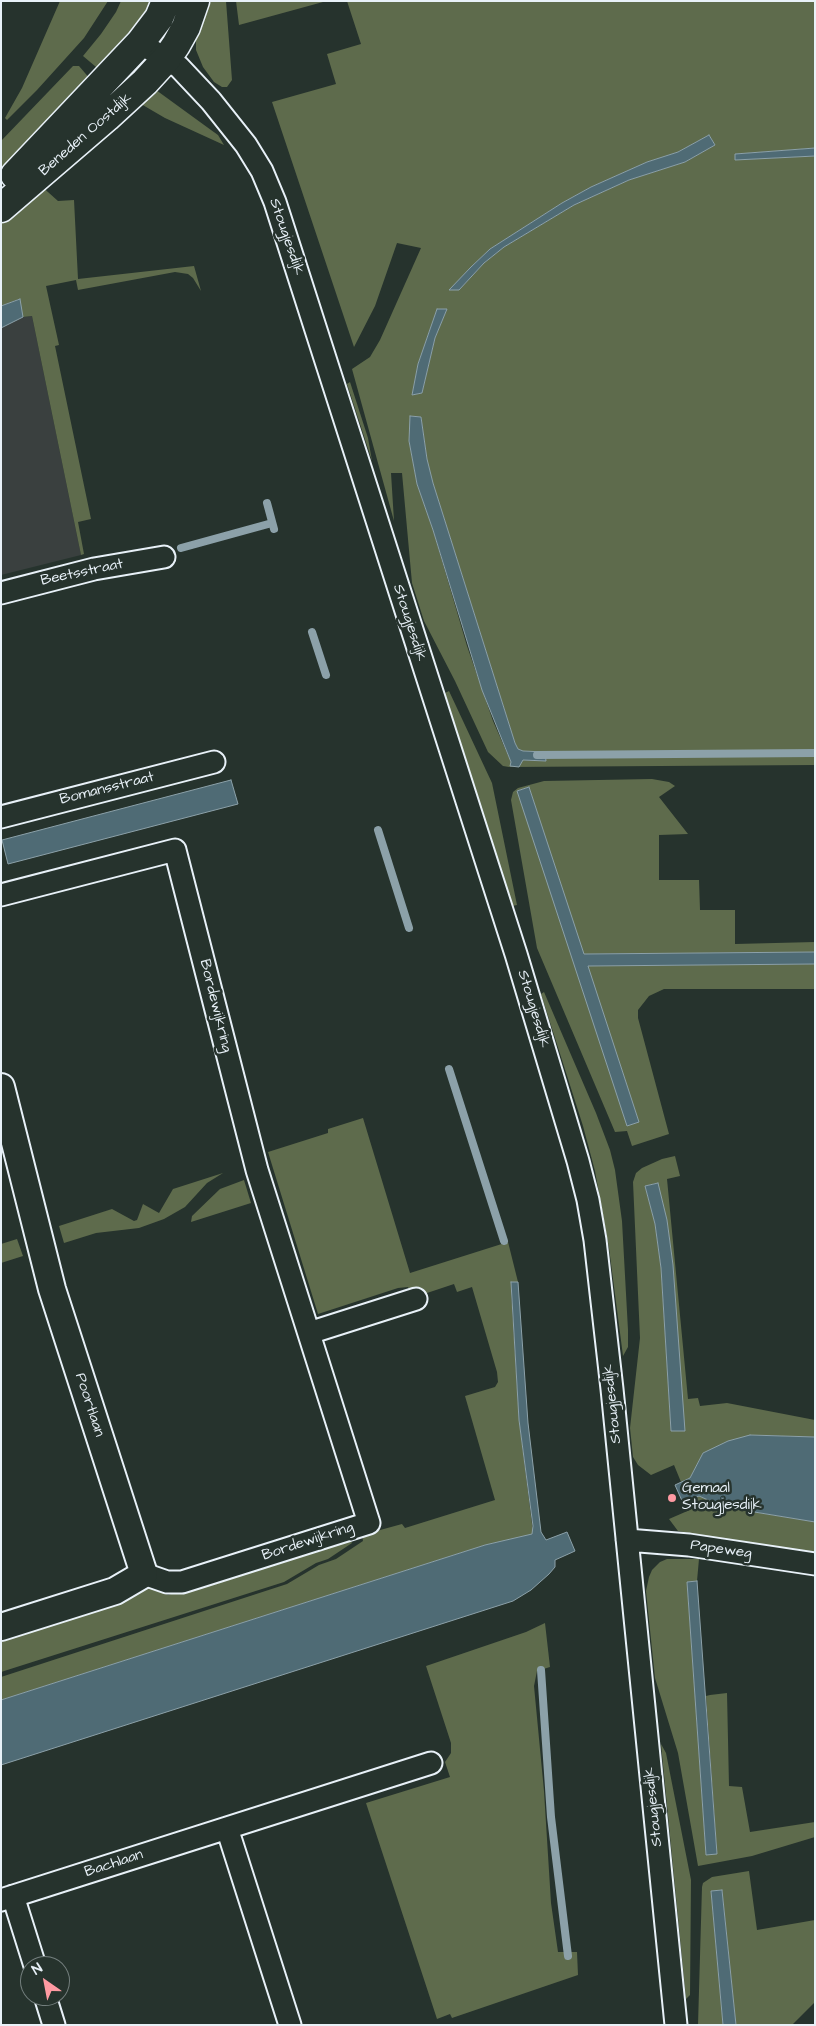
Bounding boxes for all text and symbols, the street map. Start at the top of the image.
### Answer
street label: Beneden Oostdijk [36,90,136,180]
street label: Stougjesdijk [265,196,307,278]
street label: Beetsstraat [39,555,125,591]
street label: Stougjesdijk [388,582,430,664]
street label: Bomansstraat [58,769,156,809]
street label: Bordewijkring [195,958,235,1054]
street label: Stougjesdijk [513,968,553,1050]
street label: Stougjesdijk [600,1363,626,1445]
street label: Poortlaan [70,1371,108,1439]
place label: Gemaal Stougjesdijk [682,1480,762,1515]
marker: Gemaal Stougjesdijk [666,1492,678,1504]
street label: Bordewijkring [260,1519,356,1565]
street label: Papeweg [689,1537,753,1563]
street label: Stougjesdijk [641,1766,667,1848]
street label: Bachlaan [83,1846,145,1882]
north arrow [20,1956,70,2006]
text: N [28,1958,47,1980]

